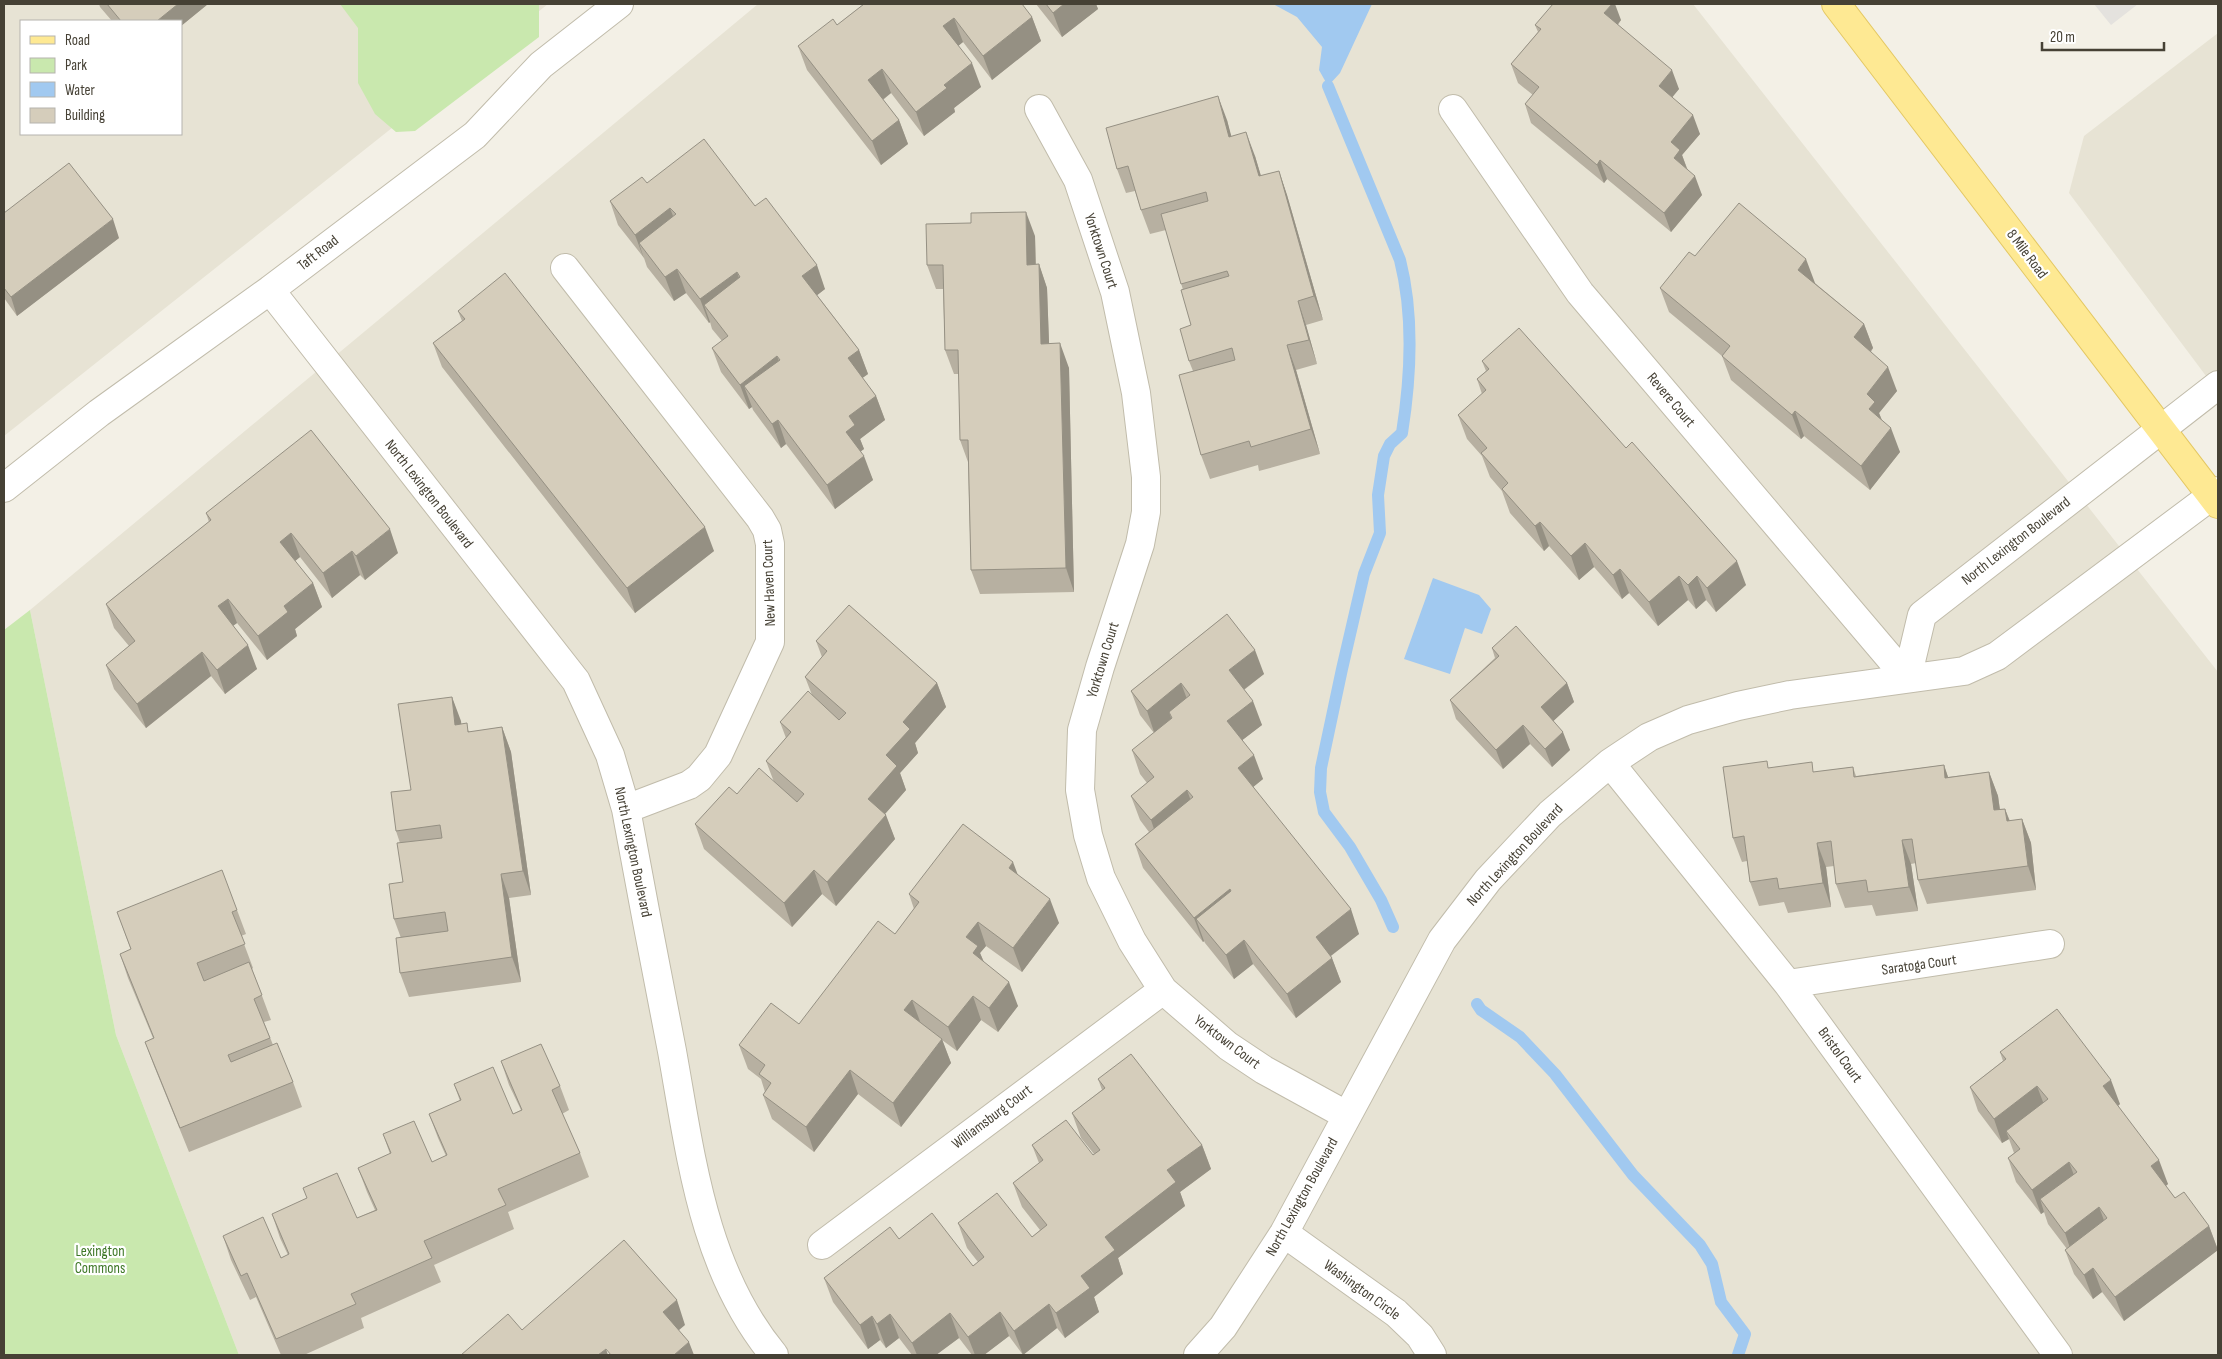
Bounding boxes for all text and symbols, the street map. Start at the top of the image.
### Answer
legend [20,20,182,135]
scale bar [2042,20,2164,52]
text: 20 m [2050,28,2075,47]
text: Road [65,31,90,50]
text: Park [65,56,87,75]
text: Water [65,81,96,100]
text: Building [65,106,105,125]
street label: Yorktown Court [1080,211,1122,292]
street label: 8 Mile Road [2002,226,2052,282]
street label: Taft Road [294,231,342,275]
street label: Revere Court [1643,369,1700,432]
street label: North Lexington Boulevard [381,436,477,552]
street label: North Lexington Boulevard [1958,493,2074,589]
street label: New Haven Court [758,539,780,627]
street label: Yorktown Court [1082,619,1124,700]
street label: North Lexington Boulevard [610,785,656,919]
street label: North Lexington Boulevard [1463,800,1567,910]
street label: Saratoga Court [1880,950,1958,980]
street label: Yorktown Court [1190,1011,1264,1073]
street label: Bristol Court [1814,1024,1867,1087]
street label: Williamsburg Court [948,1080,1036,1153]
street label: North Lexington Boulevard [1261,1134,1343,1260]
park label: Lexington Commons [75,1242,125,1278]
street label: Washington Circle [1320,1256,1404,1324]

